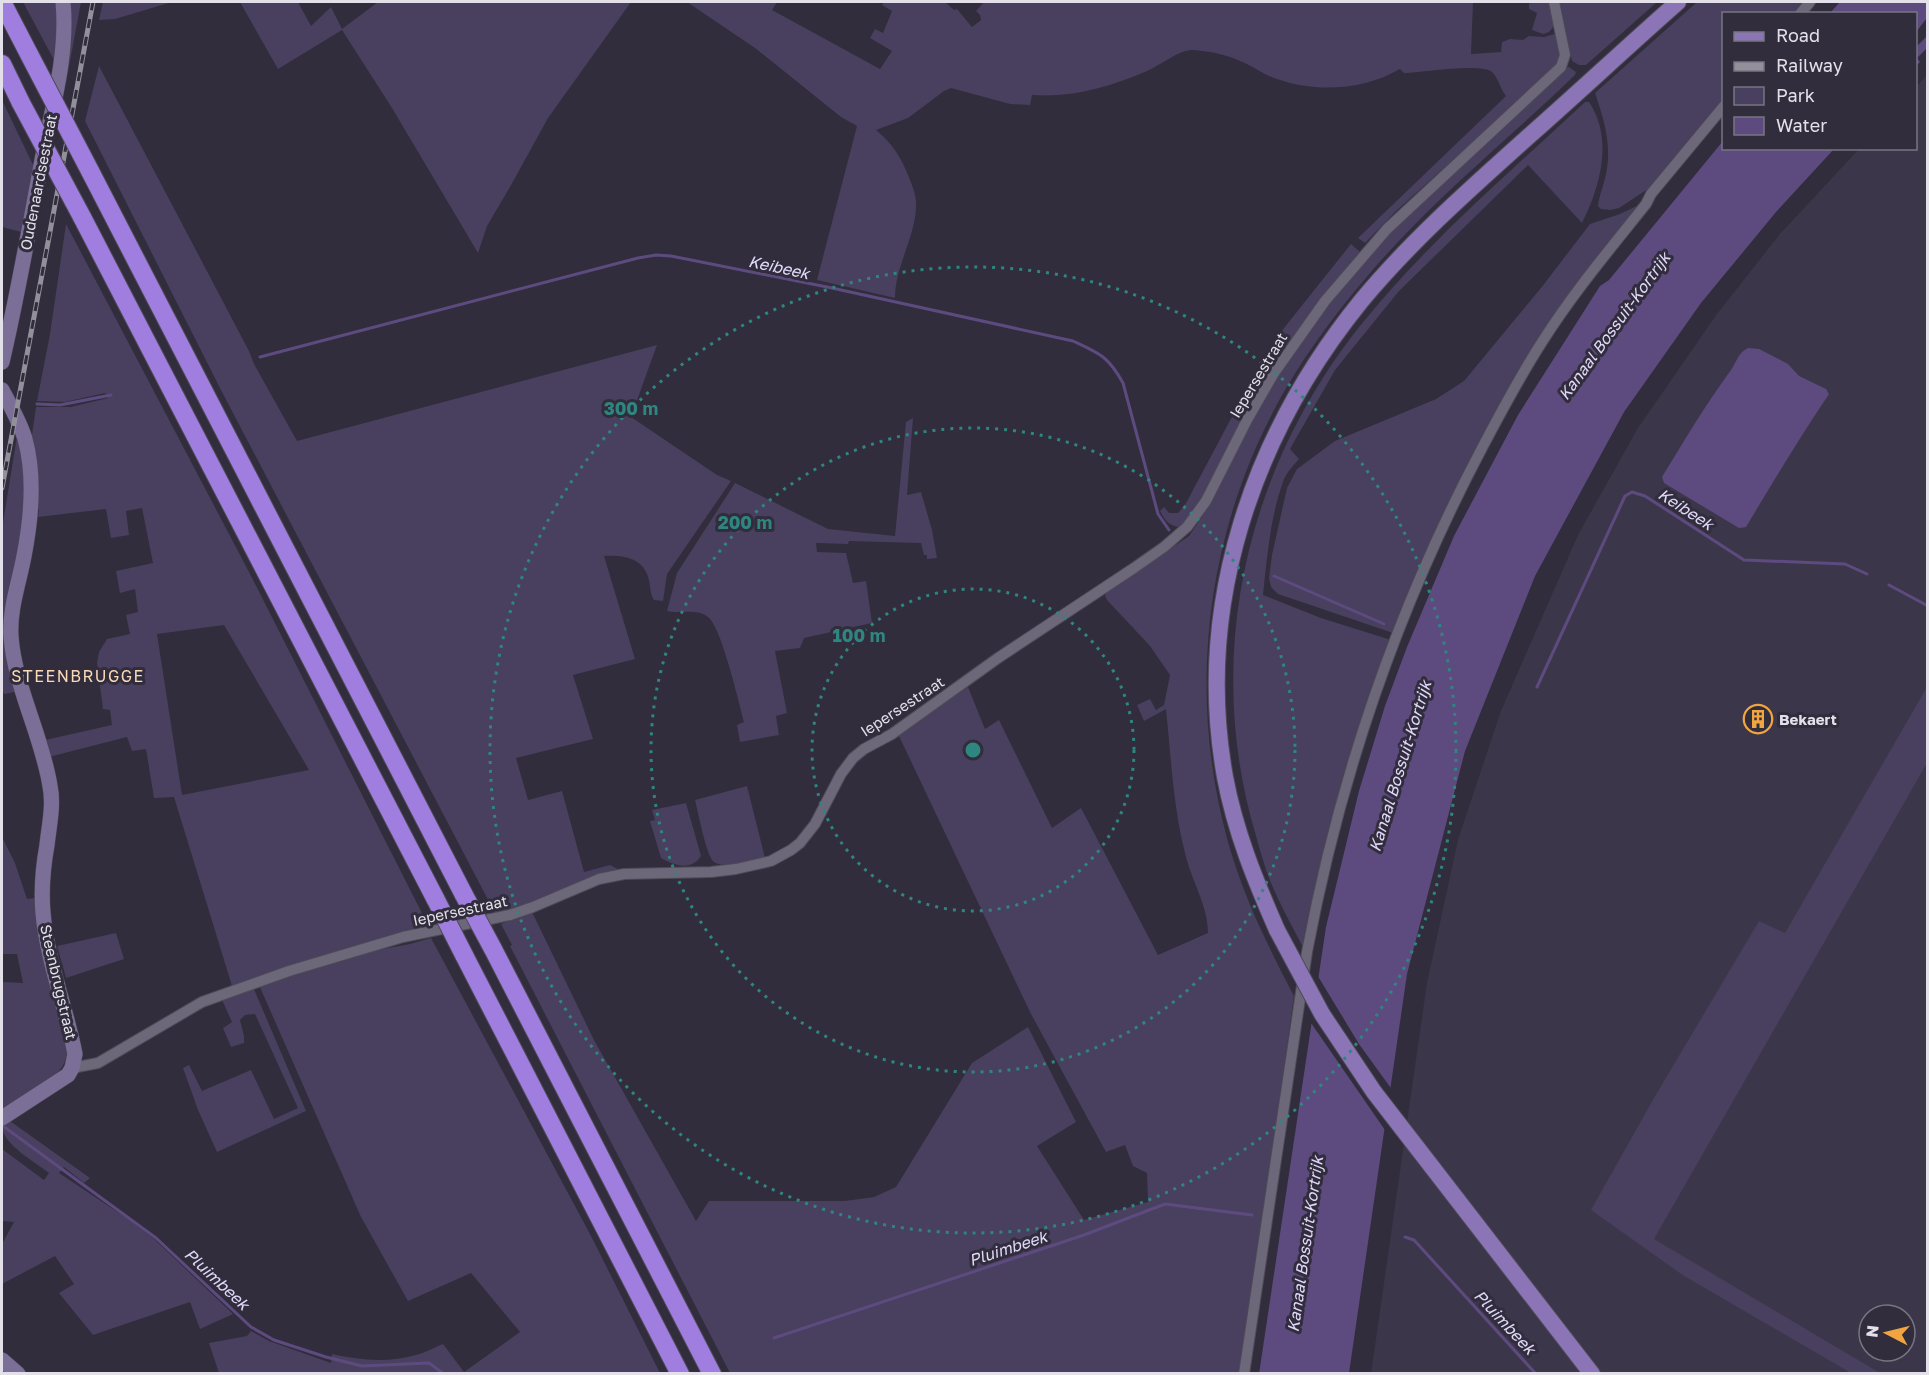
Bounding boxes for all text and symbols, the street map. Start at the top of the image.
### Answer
legend [1722,12,1917,150]
text: Road [1776,24,1820,46]
text: Railway [1776,54,1843,76]
text: Park [1776,84,1815,106]
street label: Oudenaardsestraat [16,112,60,252]
text: Water [1776,114,1827,136]
water label: Kanaal Bossuit-Kortrijk [1554,247,1675,404]
water label: Keibeek [747,251,813,284]
street label: Iepersestraat [1225,329,1291,421]
text: 300 m [604,397,658,419]
water label: Keibeek [1655,484,1719,535]
text: 200 m [718,511,772,533]
text: 100 m [833,624,885,646]
district label: STEENBRUGGE [11,666,145,686]
street label: Iepersestraat [857,672,947,740]
water label: Kanaal Bossuit-Kortrijk [1364,676,1436,854]
building icon: Bekaert [1742,703,1774,735]
place label: Bekaert [1779,710,1837,728]
centre of rings [963,740,983,760]
street label: Iepersestraat [411,891,509,929]
street label: Steenbrugstraat [37,923,81,1041]
water label: Kanaal Bossuit-Kortrijk [1283,1153,1328,1333]
water label: Pluimbeek [966,1225,1052,1270]
water label: Pluimbeek [180,1244,255,1315]
water label: Pluimbeek [1470,1285,1541,1360]
north arrow [1857,1303,1917,1363]
text: N [1861,1324,1883,1338]

